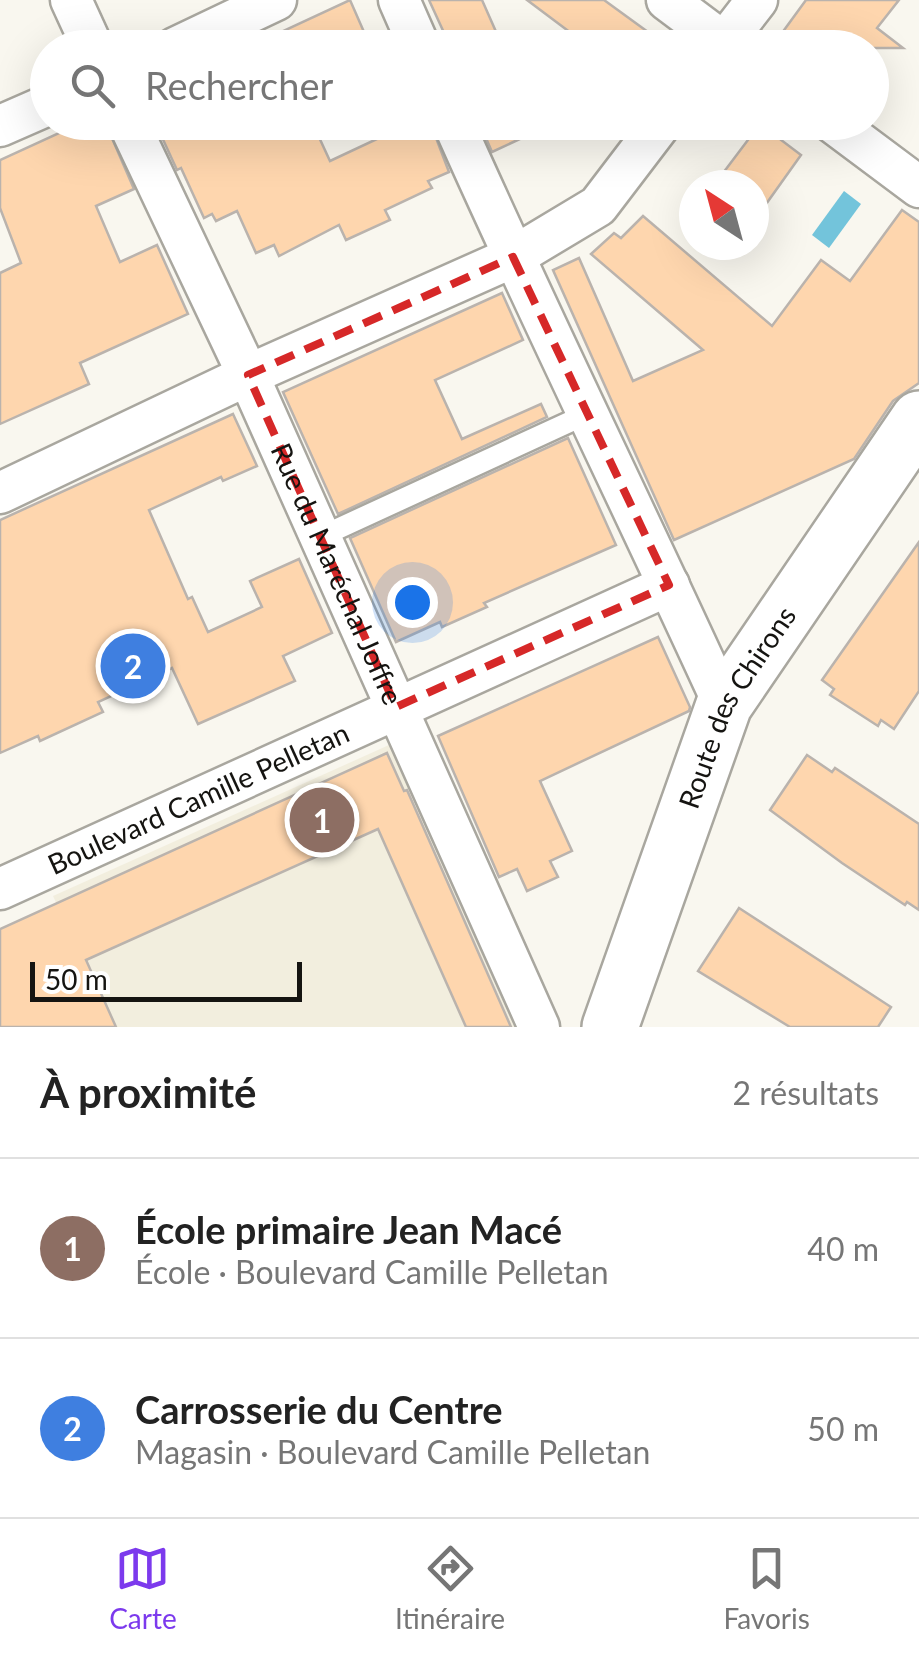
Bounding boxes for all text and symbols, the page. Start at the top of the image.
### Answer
search box [30,30,889,140]
icon: search [65,58,120,113]
text: Rechercher [145,62,333,108]
north arrow [679,170,769,260]
street label: Rue du Maréchal Joffre [265,438,411,710]
your location [387,577,438,628]
street label: Route des Chirons [671,599,802,813]
pin: 2 [100,628,166,704]
street label: Boulevard Camille Pelletan [42,715,354,881]
pin: 1 [290,782,354,858]
scale bar [30,957,302,1001]
text: 50 m [45,962,108,996]
text: À proximité [40,1067,256,1117]
text: 2 résultats [733,1073,879,1112]
text: École primaire Jean Macé [135,1206,562,1252]
text: 1 [63,1229,82,1268]
text: 40 m [807,1229,879,1268]
text: École · Boulevard Camille Pelletan [135,1252,609,1291]
text: Carrosserie du Centre [135,1386,503,1432]
text: 2 [63,1409,82,1448]
text: 50 m [807,1409,879,1448]
text: Magasin · Boulevard Camille Pelletan [135,1432,650,1471]
tab: Carte [109,1541,177,1635]
tab: Itinéraire [395,1541,505,1635]
tab: Favoris [723,1541,810,1635]

